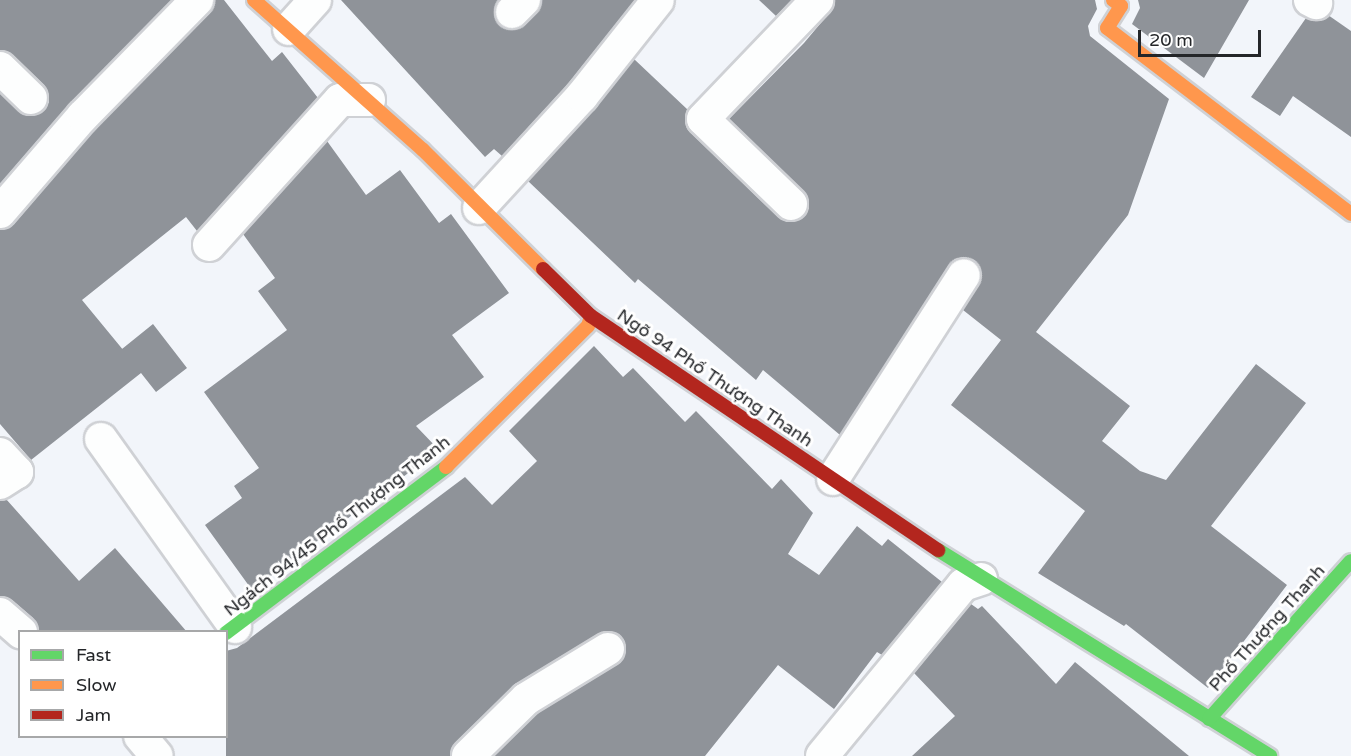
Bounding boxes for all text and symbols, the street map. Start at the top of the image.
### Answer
scale bar [1141,18,1264,56]
text: 20 m [1149,29,1193,51]
street label: Ngõ 94 Phố Thượng Thanh [613,304,817,452]
street label: Ngách 94/45 Phố Thượng Thanh [220,431,454,621]
street label: Phố Thượng Thanh [1204,560,1330,696]
legend [18,630,228,738]
text: Fast [76,644,111,666]
text: Slow [76,674,117,696]
text: Jam [76,704,111,726]

